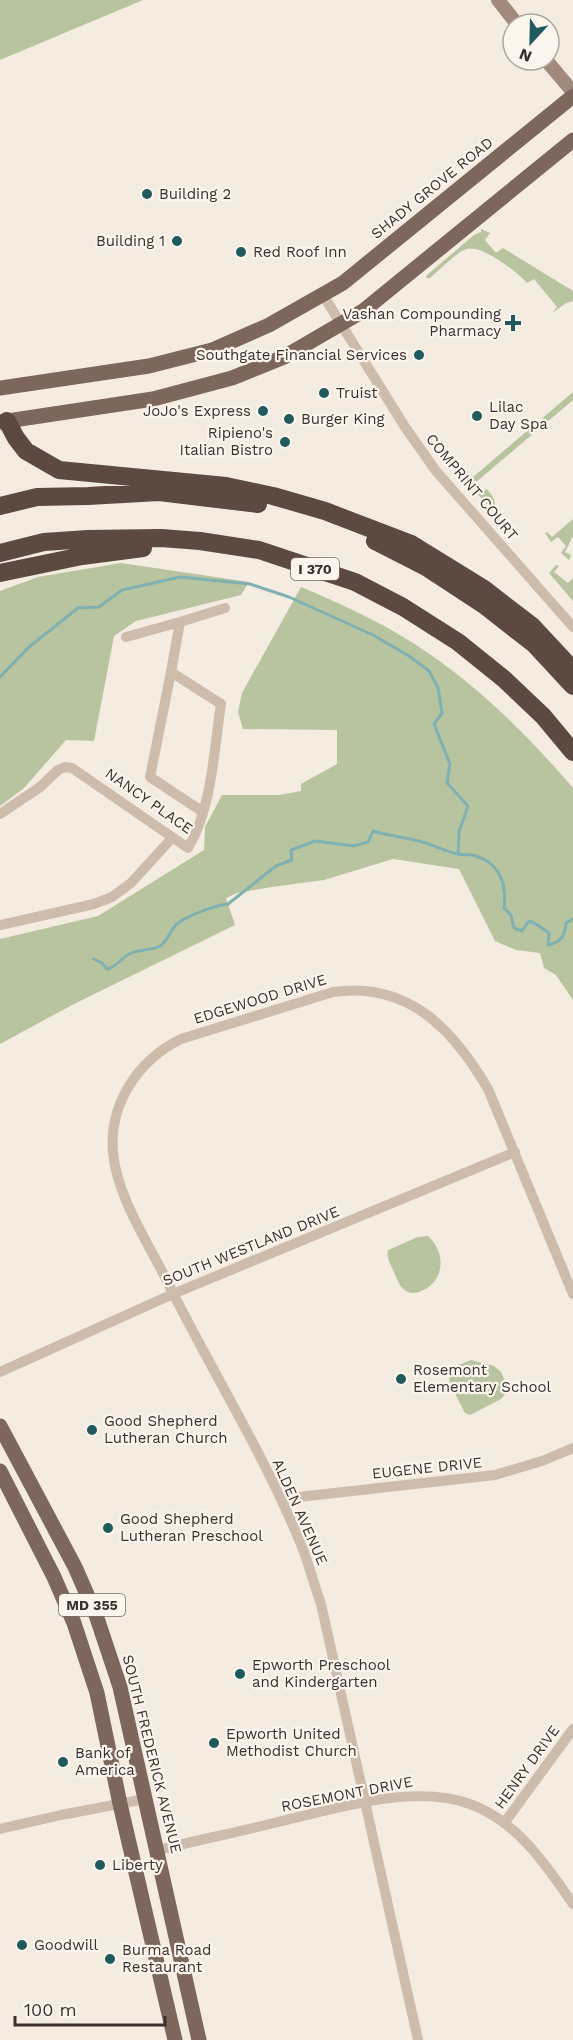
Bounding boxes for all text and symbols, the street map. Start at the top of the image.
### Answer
north arrow [501,12,561,72]
text: N [517,44,535,66]
street label: SHADY GROVE ROAD [367,133,497,243]
place label: Building 2 [159,185,231,203]
marker: Building 2 [140,187,154,201]
place label: Building 1 [96,232,165,250]
marker: Building 1 [170,234,184,248]
place label: Red Roof Inn [253,243,347,261]
marker: Red Roof Inn [234,245,248,259]
place label: Vashan Compounding Pharmacy [342,305,501,340]
marker: Vashan Compounding Pharmacy [506,316,520,330]
place label: Southgate Financial Services [196,346,407,364]
marker: Southgate Financial Services [412,348,426,362]
place label: Truist [336,384,378,402]
marker: Truist [317,386,331,400]
place label: Lilac Day Spa [489,398,548,433]
place label: JoJo's Express [143,402,251,420]
marker: JoJo's Express [256,404,270,418]
marker: Lilac Day Spa [470,409,484,423]
place label: Burger King [301,410,384,428]
marker: Burger King [282,412,296,426]
place label: Ripieno's Italian Bistro [179,424,273,459]
street label: COMPRINT COURT [422,430,522,544]
marker: Ripieno's Italian Bistro [278,435,292,449]
road number: I 370 [291,558,339,580]
street label: NANCY PLACE [102,764,196,838]
street label: EDGEWOOD DRIVE [191,970,329,1028]
street label: SOUTH WESTLAND DRIVE [160,1202,342,1290]
place label: Rosemont Elementary School [413,1361,552,1396]
marker: Rosemont Elementary School [394,1372,408,1386]
place label: Good Shepherd Lutheran Church [104,1412,227,1447]
marker: Good Shepherd Lutheran Church [85,1423,99,1437]
street label: EUGENE DRIVE [371,1453,483,1483]
street label: ALDEN AVENUE [269,1456,331,1568]
place label: Good Shepherd Lutheran Preschool [120,1510,263,1545]
marker: Good Shepherd Lutheran Preschool [101,1521,115,1535]
road number: MD 355 [59,1594,125,1616]
street label: SOUTH FREDERICK AVENUE [119,1653,185,1855]
place label: Epworth Preschool and Kindergarten [252,1656,391,1691]
marker: Epworth Preschool and Kindergarten [233,1667,247,1681]
street label: HENRY DRIVE [491,1722,563,1812]
place label: Epworth United Methodist Church [226,1725,357,1760]
marker: Epworth United Methodist Church [207,1736,221,1750]
place label: Bank of America [75,1744,135,1779]
marker: Bank of America [56,1755,70,1769]
street label: ROSEMONT DRIVE [280,1772,414,1816]
place label: Liberty [112,1856,163,1874]
marker: Liberty [93,1858,107,1872]
place label: Goodwill [34,1936,98,1954]
marker: Goodwill [15,1938,29,1952]
place label: Burma Road Restaurant [122,1941,211,1976]
marker: Burma Road Restaurant [103,1952,117,1966]
scale bar [15,1989,165,2027]
text: 100 m [24,1999,77,2020]

